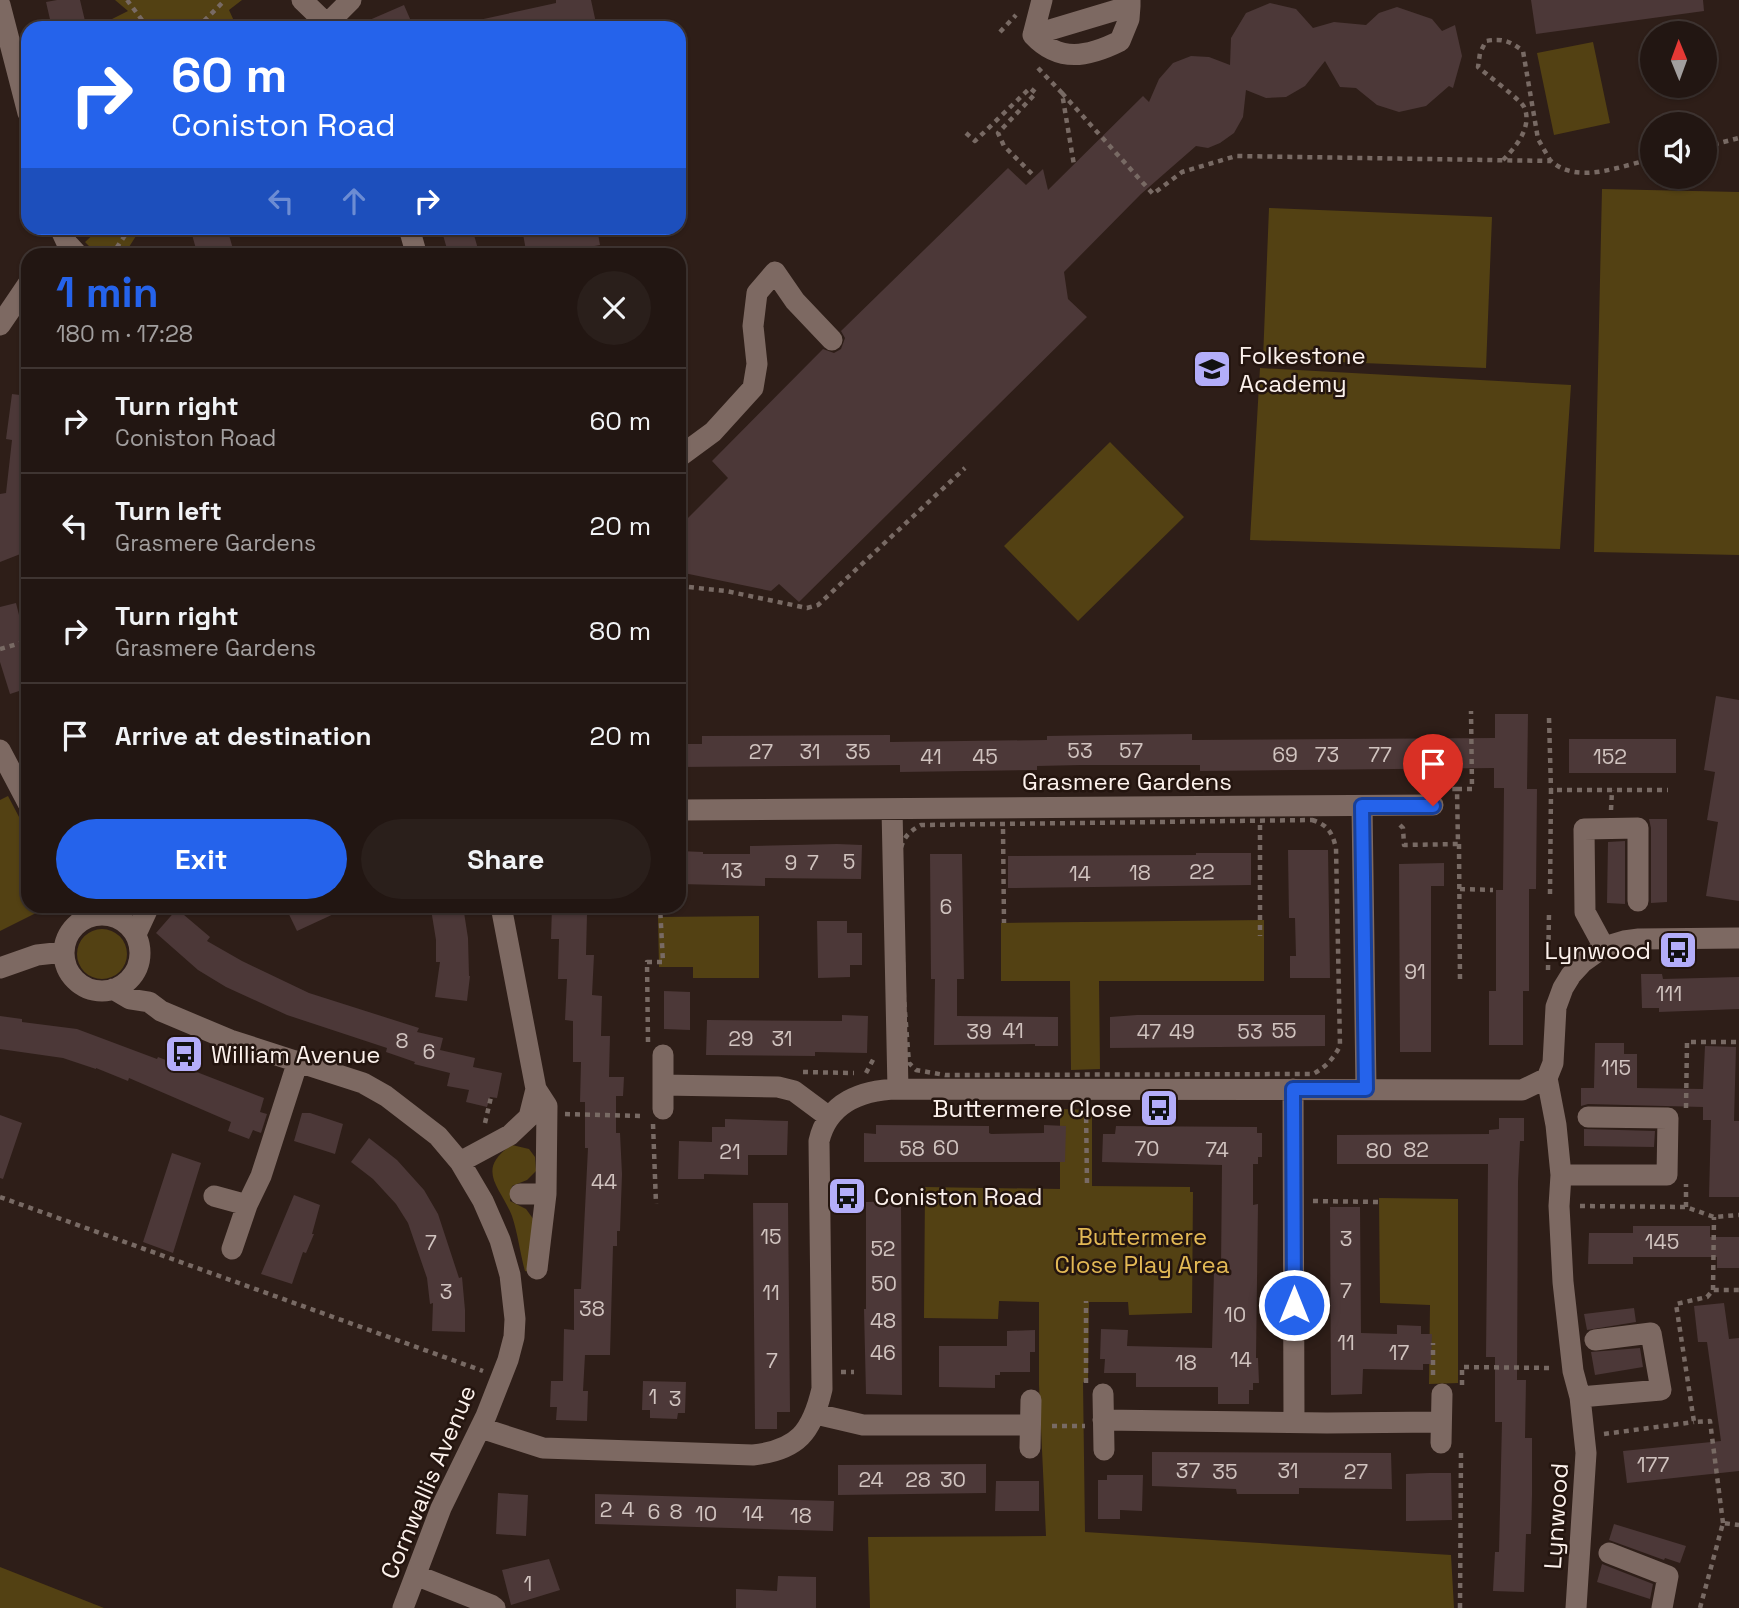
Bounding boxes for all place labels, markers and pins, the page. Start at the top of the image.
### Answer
place label: Folkestone Academy [1239,340,1366,399]
school or university icon: Folkestone Academy [1191,348,1233,390]
pin [1403,734,1463,806]
bus stop icon: Lynwood [1657,929,1699,971]
place label: Lynwood [1545,935,1651,966]
bus stop icon: William Avenue [163,1033,205,1075]
place label: William Avenue [211,1039,381,1070]
bus stop icon: Buttermere Close [1138,1087,1180,1129]
place label: Buttermere Close [933,1093,1132,1124]
bus stop icon: Coniston Road [826,1175,868,1217]
place label: Coniston Road [874,1181,1042,1212]

